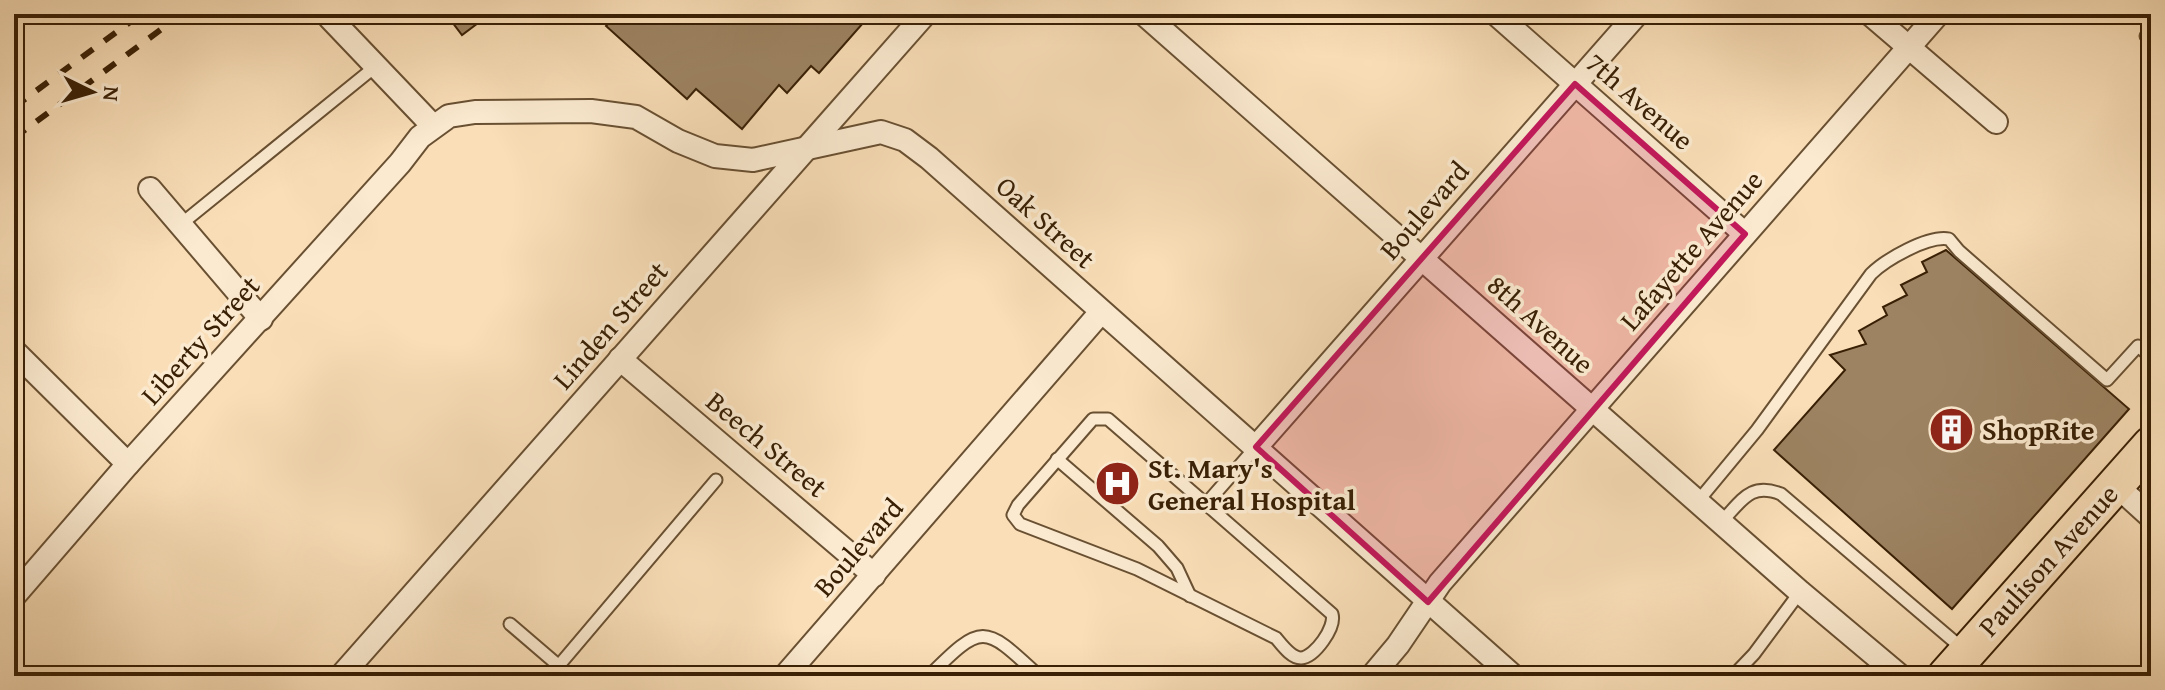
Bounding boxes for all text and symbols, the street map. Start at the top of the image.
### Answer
street label: 7th Avenue [1577,42,1703,159]
north arrow [52,52,132,132]
text: N [95,85,129,103]
street label: Boulevard [1369,151,1478,268]
street label: Lafayette Avenue [1609,160,1772,339]
street label: Oak Street [987,166,1105,278]
street label: Linden Street [542,252,677,398]
street label: 8th Avenue [1479,264,1604,383]
street label: Liberty Street [130,266,269,413]
street label: Beech Street [698,381,837,507]
building icon: ShopRite [1927,406,1975,454]
place label: ShopRite [1982,409,2094,450]
place label: St. Mary's General Hospital [1148,447,1356,520]
hospital icon: St. Mary's General Hospital [1093,460,1141,508]
street label: Paulison Avenue [1968,474,2127,645]
street label: Boulevard [803,488,912,605]

